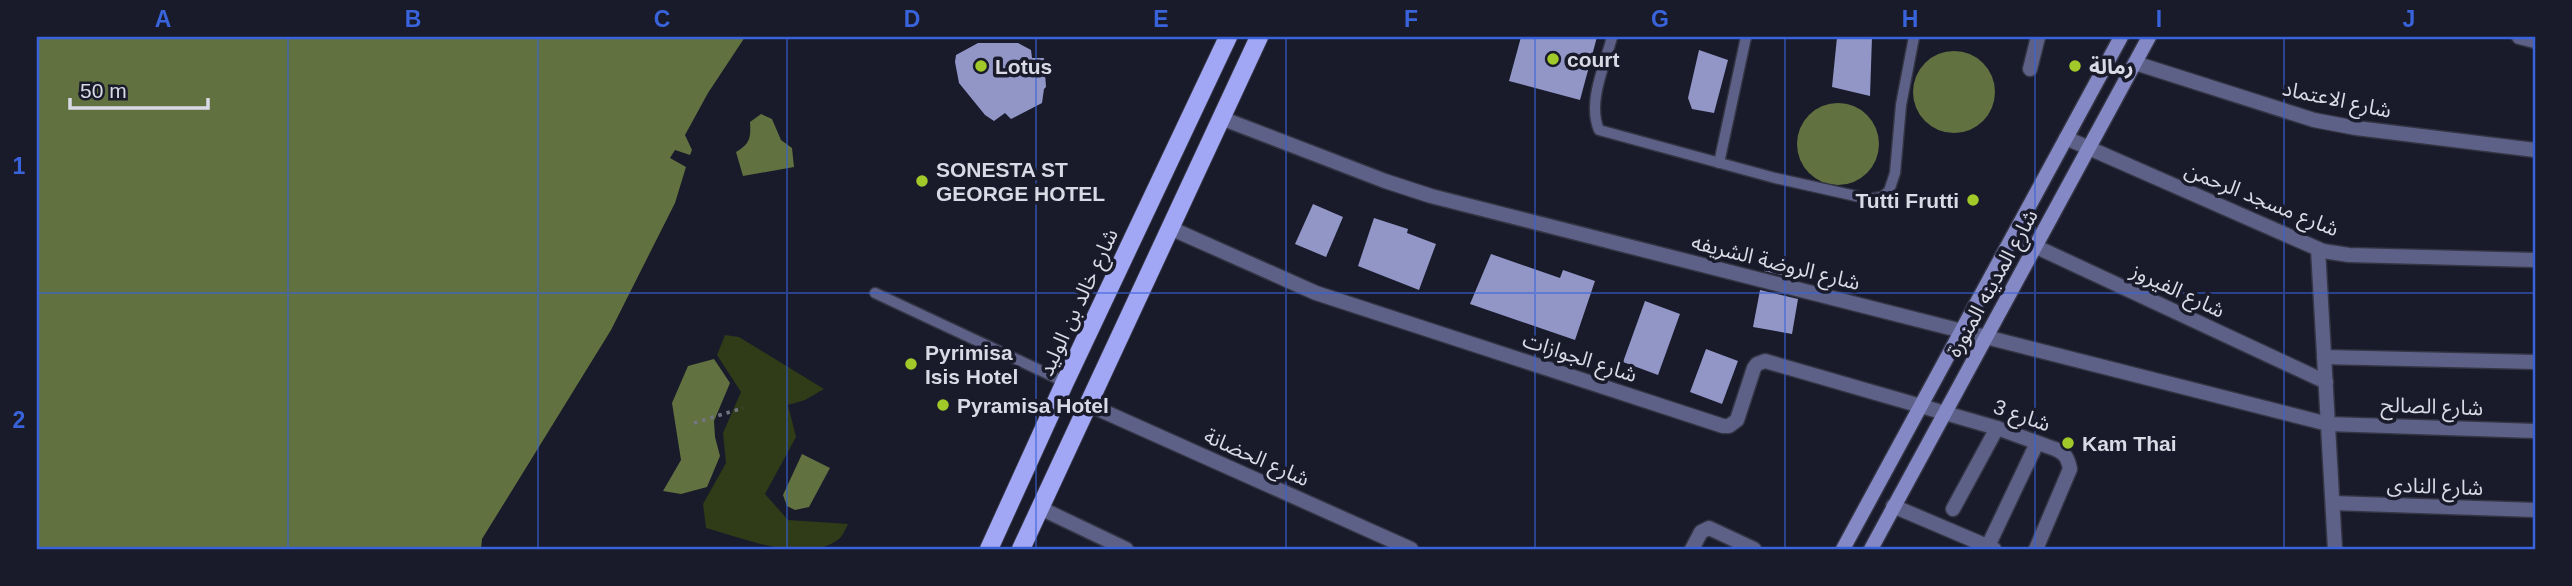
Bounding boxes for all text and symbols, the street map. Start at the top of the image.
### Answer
text: A [155,6,171,32]
text: B [405,6,421,32]
text: C [654,6,670,32]
text: D [904,6,920,32]
text: E [1153,6,1169,32]
text: F [1404,6,1418,32]
text: G [1651,6,1669,32]
text: H [1902,6,1918,32]
text: I [2156,6,2162,32]
text: J [2403,6,2415,32]
place label: court [1567,48,1620,71]
marker: court [1545,51,1561,67]
place label: Lotus [995,55,1052,78]
place label: رمالة [2089,55,2134,79]
marker: Lotus [973,58,989,74]
marker: رمالة [2067,58,2083,74]
scale bar [70,66,208,110]
street label: شارع الاعتماد [2280,76,2394,126]
text: 50 m [80,79,127,102]
text: 1 [13,153,26,179]
place label: SONESTA ST GEORGE HOTEL [936,158,1105,205]
street label: شارع مسجد الرحمن [2180,158,2342,244]
marker: SONESTA ST GEORGE HOTEL [914,173,930,189]
place label: Tutti Frutti [1856,189,1959,212]
marker: Tutti Frutti [1965,192,1981,208]
street label: شارع المدينه المنورة [1942,205,2046,363]
street label: شارع خالد بن الوليد [1034,225,1126,381]
street label: شارع الروضة الشريفه [1688,230,1863,298]
street label: شارع الفيروز [2125,258,2229,325]
street label: شارع الجوازات [1519,328,1640,390]
place label: Pyrimisa Isis Hotel [925,341,1018,388]
marker: Pyrimisa Isis Hotel [903,356,919,372]
street label: شارع الصالح [2380,393,2484,423]
place label: Pyramisa Hotel [957,394,1109,417]
street label: شارع 3 [1989,395,2053,439]
marker: Pyramisa Hotel [935,397,951,413]
text: 2 [13,407,25,433]
street label: شارع الحضانة [1199,424,1313,494]
place label: Kam Thai [2082,432,2177,455]
marker: Kam Thai [2060,435,2076,451]
street label: شارع النادى [2386,473,2484,503]

